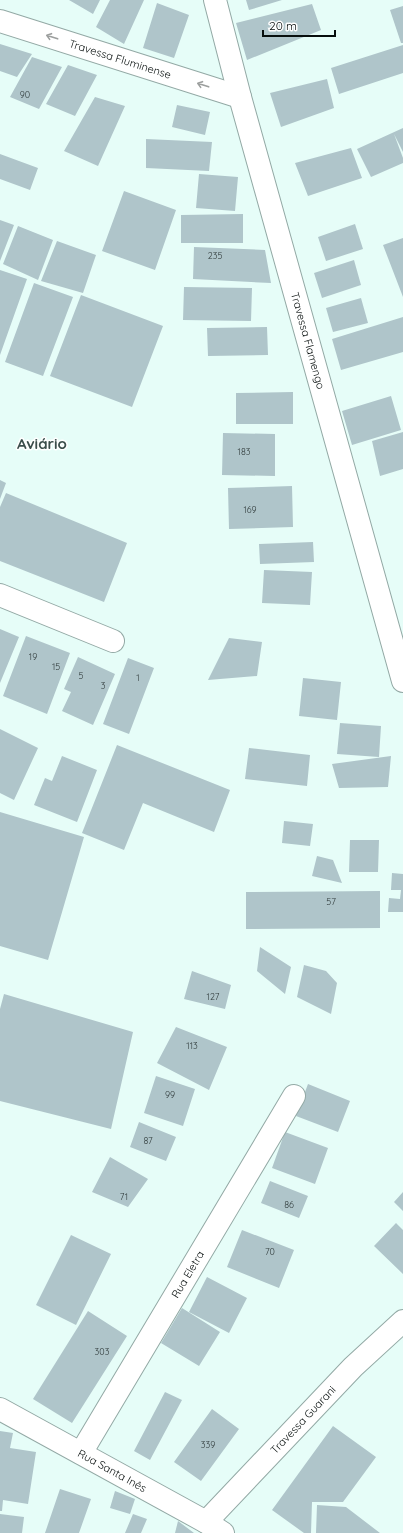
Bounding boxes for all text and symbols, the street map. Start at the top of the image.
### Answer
scale bar [263,12,335,38]
text: 20 m [269,18,297,33]
one-way arrow [46,33,59,40]
street label: Travessa Fluminense [67,36,173,82]
one-way arrow [197,81,210,88]
house number: 90 [20,89,30,100]
house number: 235 [208,250,222,261]
street label: Travessa Flamengo [288,290,328,391]
district label: Aviário [17,434,67,453]
house number: 183 [238,446,251,457]
house number: 169 [243,504,257,515]
house number: 19 [29,651,37,662]
house number: 15 [52,661,60,672]
house number: 5 [79,670,84,681]
house number: 1 [136,672,140,683]
house number: 3 [101,680,106,691]
house number: 57 [326,896,336,907]
house number: 127 [207,991,220,1002]
house number: 113 [186,1040,198,1051]
house number: 99 [165,1089,175,1100]
house number: 87 [143,1135,153,1146]
house number: 71 [120,1191,128,1202]
house number: 86 [284,1199,294,1210]
house number: 70 [265,1246,275,1257]
street label: Rua Eletra [168,1248,207,1301]
house number: 303 [95,1346,110,1357]
street label: Travessa Guarani [267,1383,339,1457]
house number: 339 [201,1439,215,1450]
street label: Rua Santa Inês [75,1446,149,1495]

